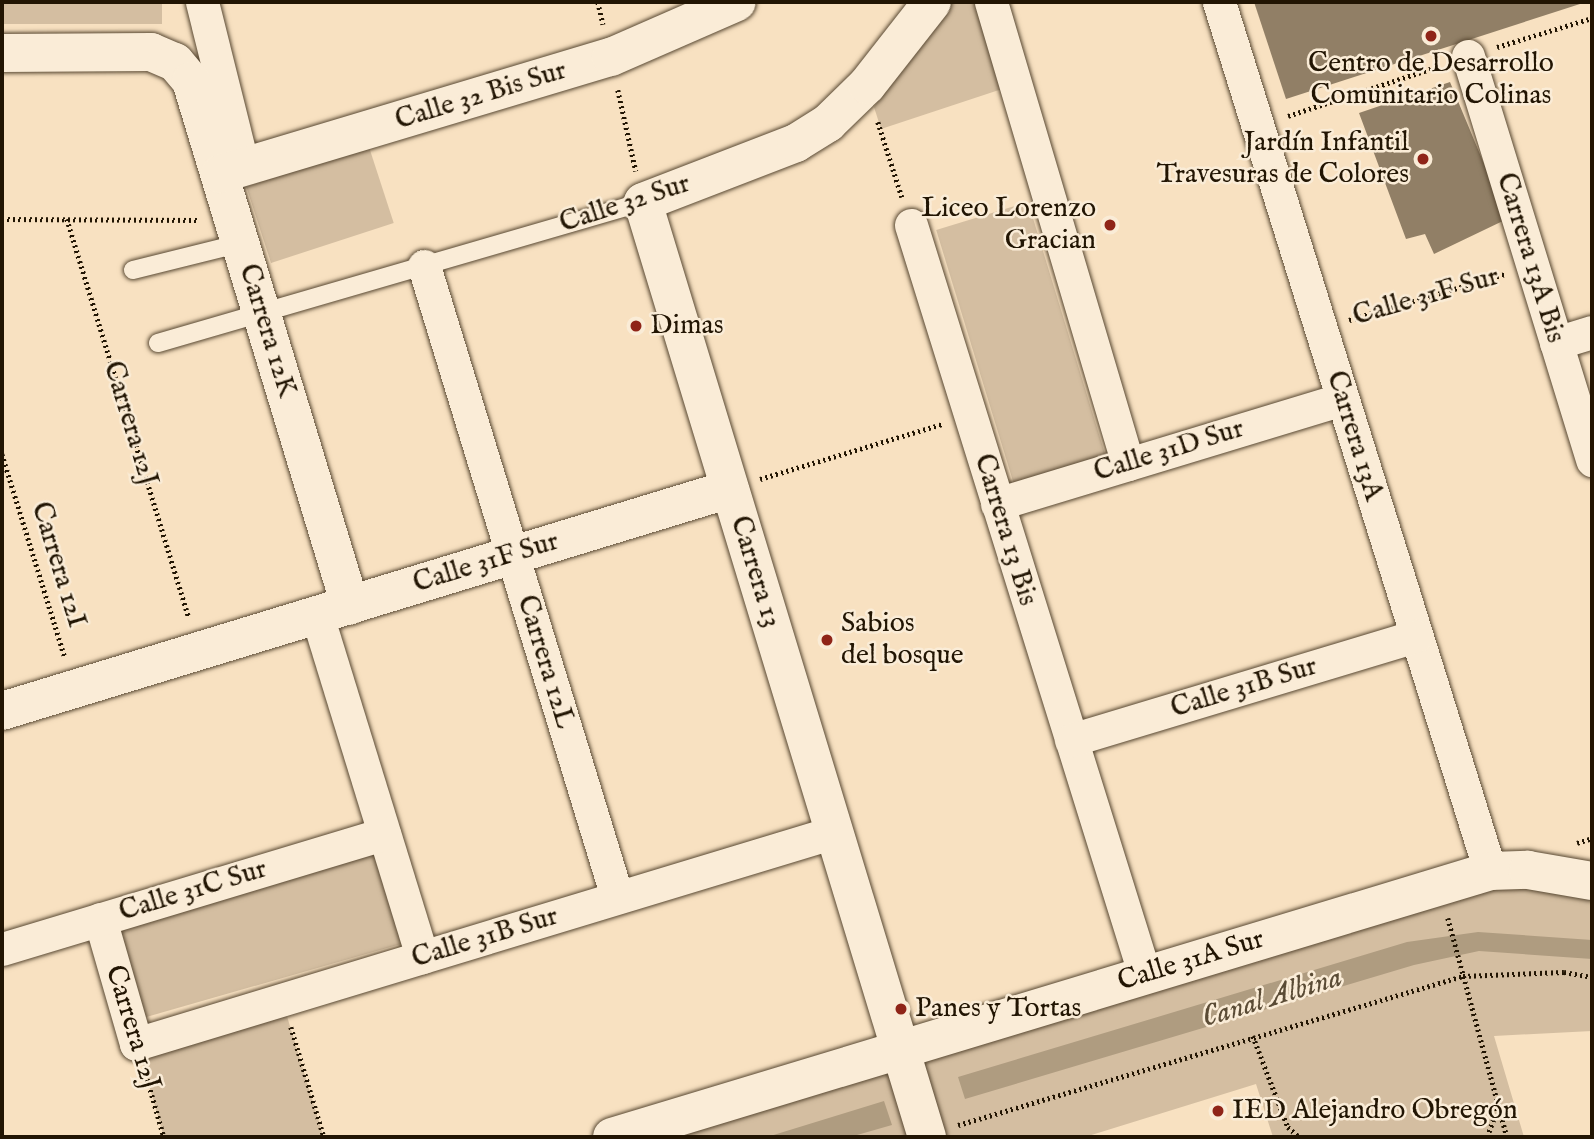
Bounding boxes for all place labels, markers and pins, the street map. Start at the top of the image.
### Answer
marker: Centro de Desarrollo Comunitario Colinas [1423,28,1439,44]
place label: Centro de Desarrollo Comunitario Colinas [1308,47,1554,113]
place label: Jardín Infantil Travesuras de Colores [1156,126,1409,192]
marker: Jardín Infantil Travesuras de Colores [1415,151,1431,167]
place label: Liceo Lorenzo Gracian [921,192,1096,258]
marker: Liceo Lorenzo Gracian [1102,217,1118,233]
place label: Dimas [650,309,724,343]
marker: Dimas [628,318,644,334]
place label: Sabios del bosque [841,607,964,673]
marker: Sabios del bosque [819,632,835,648]
place label: Panes y Tortas [915,992,1081,1026]
marker: Panes y Tortas [893,1001,909,1017]
place label: IED Alejandro Obregón [1232,1094,1518,1128]
marker: IED Alejandro Obregón [1210,1103,1226,1119]

